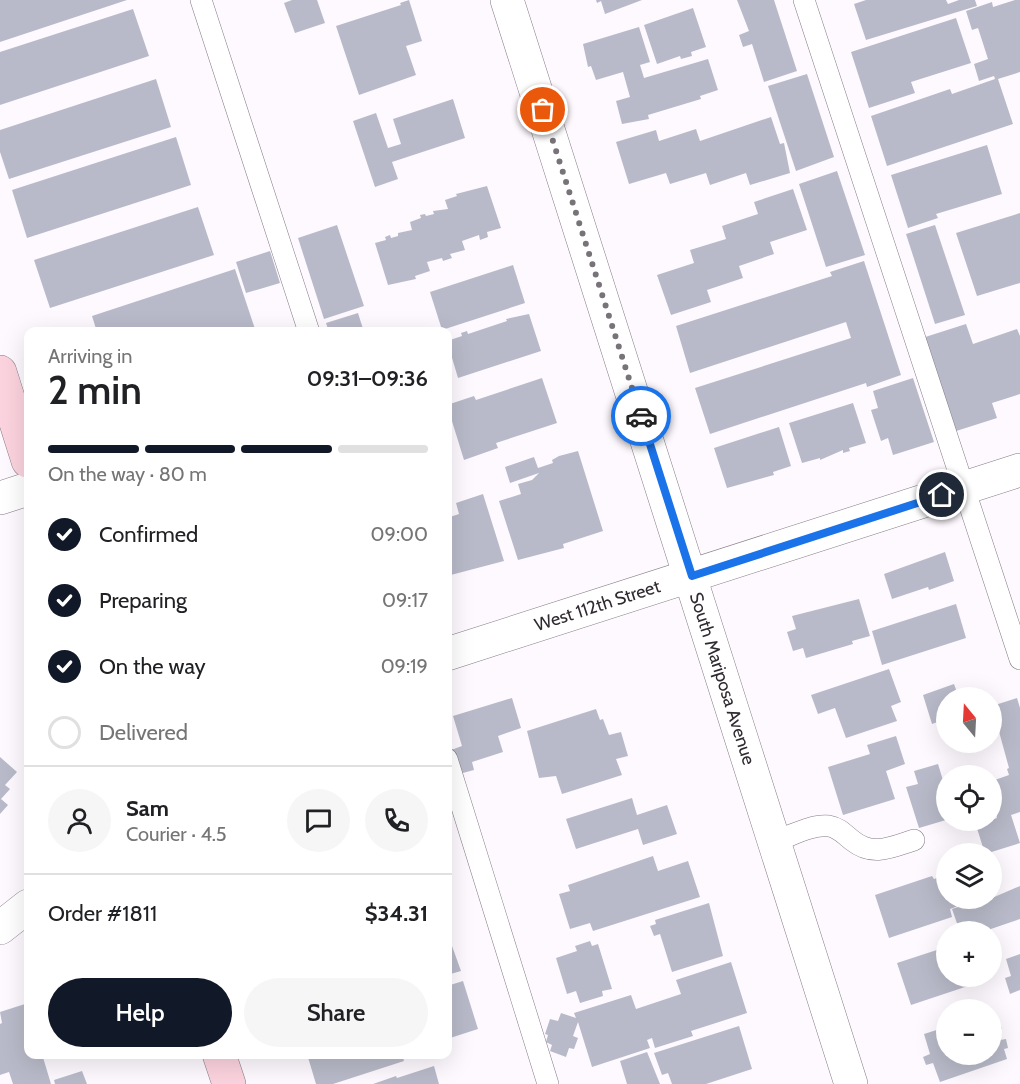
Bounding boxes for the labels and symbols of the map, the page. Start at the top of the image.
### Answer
pin [517,84,568,135]
courier [611,386,671,446]
pin [916,469,967,520]
street label: West 112th Street [532,575,663,636]
street label: South Mariposa Avenue [685,590,760,768]
north arrow [936,687,1002,753]

